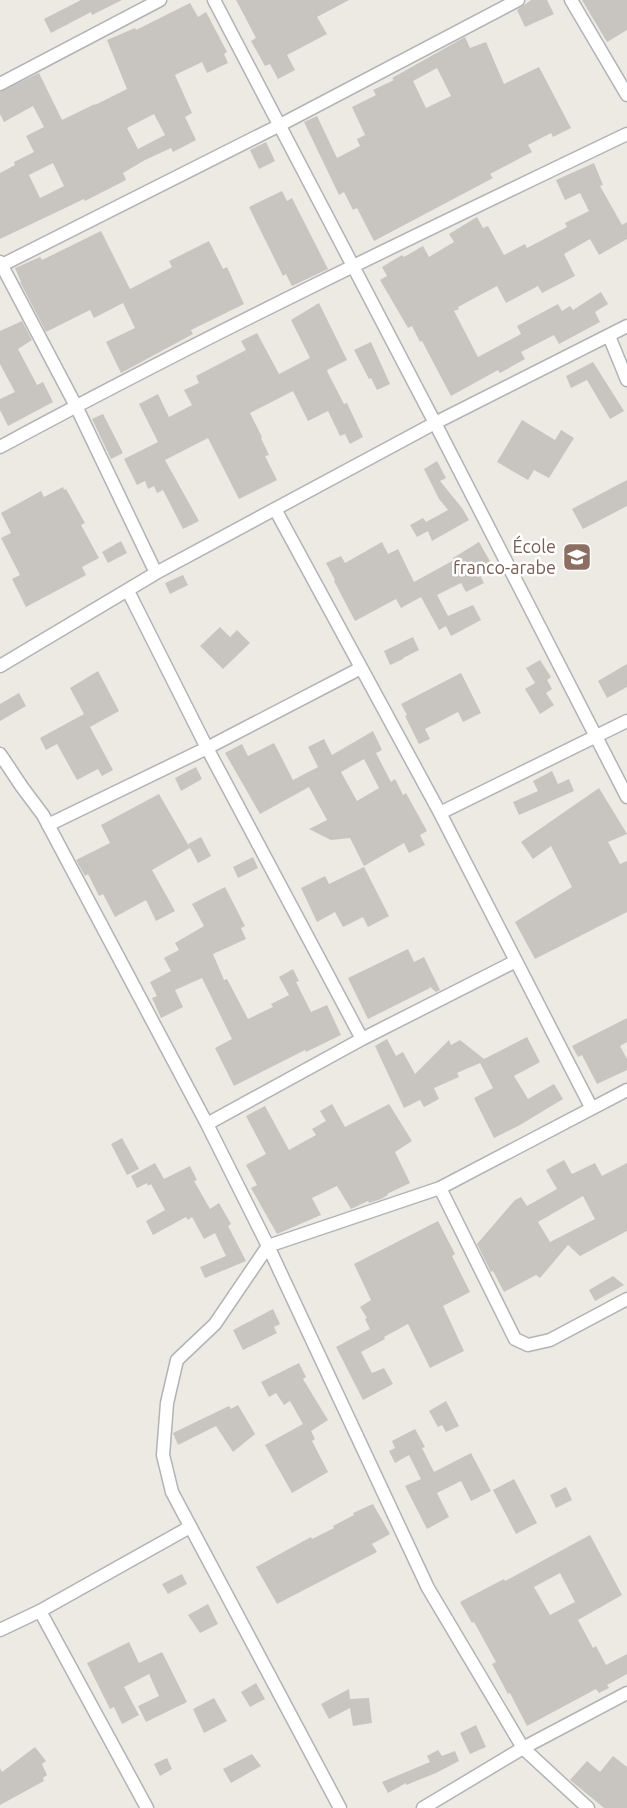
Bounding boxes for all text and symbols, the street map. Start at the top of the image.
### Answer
place label: École franco-arabe [453,535,556,577]
school or university icon: École franco-arabe [561,541,593,573]

